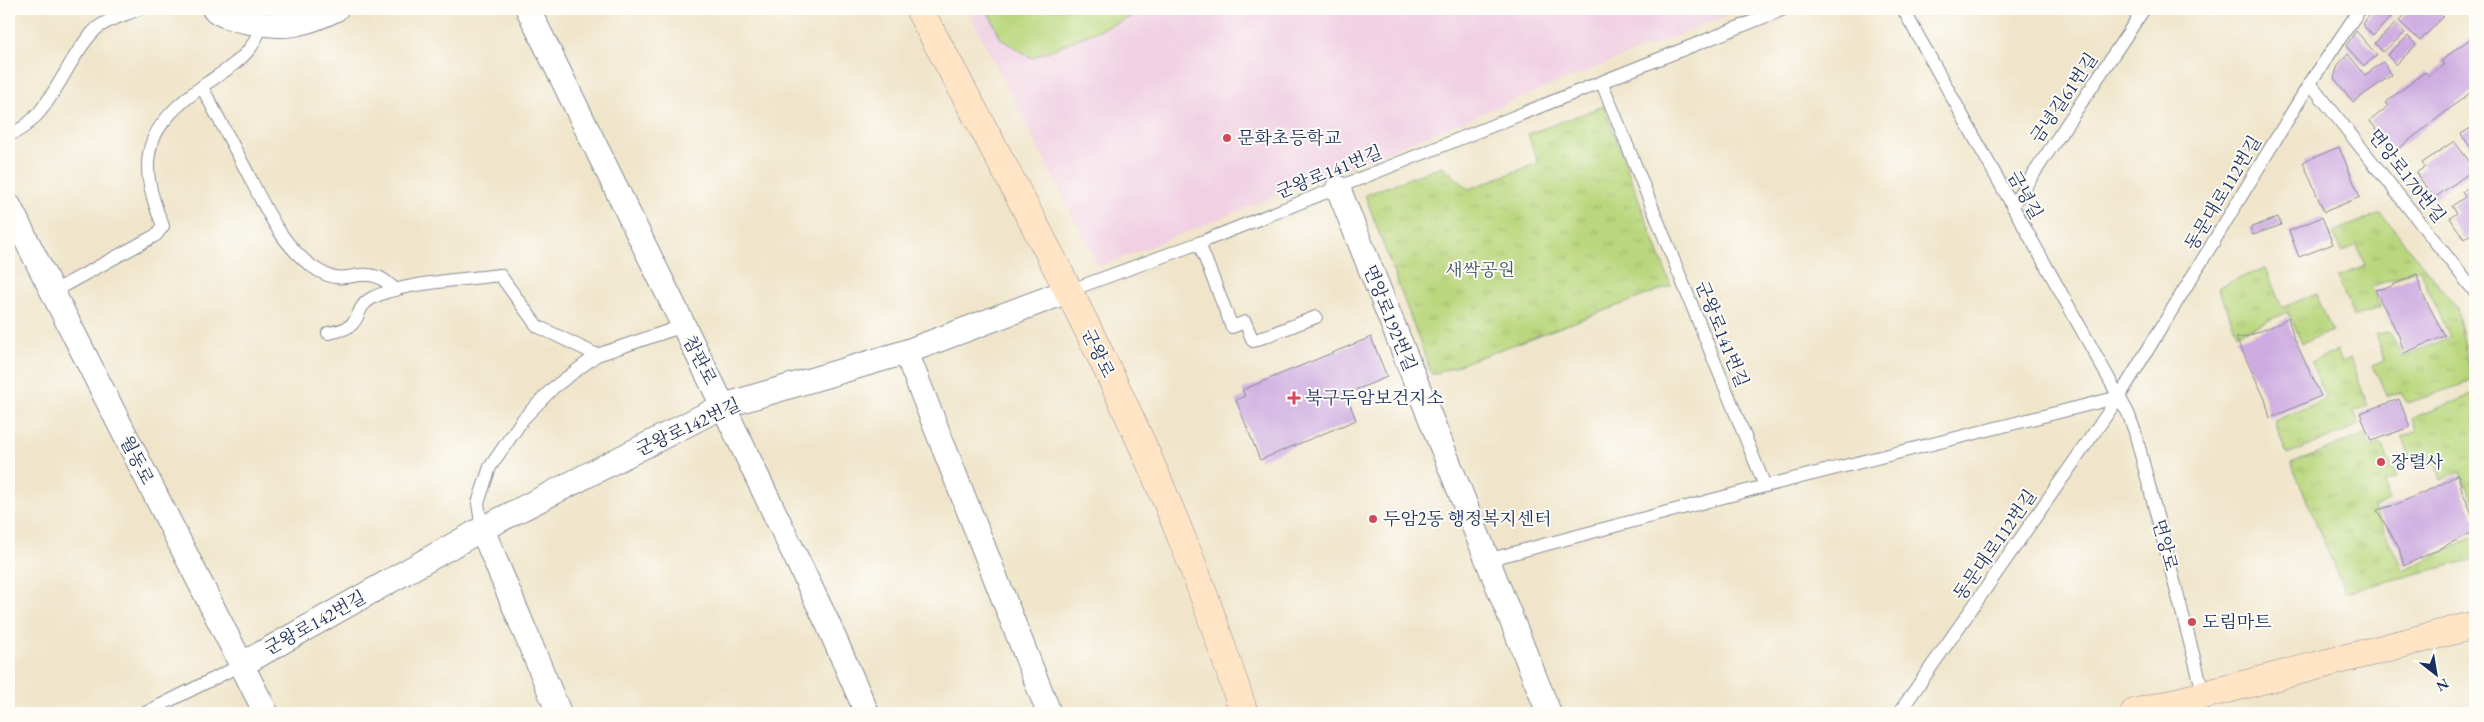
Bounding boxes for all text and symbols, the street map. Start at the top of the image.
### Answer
street label: 금녕길61번길 [2025,48,2102,147]
street label: 면앙로170번길 [2364,124,2451,227]
place label: 문화초등학교 [1237,126,1342,149]
street label: 동문대로112번길 [2179,131,2266,254]
marker: 문화초등학교 [1221,132,1233,144]
street label: 군왕로141번길 [1272,140,1385,203]
street label: 금녕길 [2003,166,2048,223]
park label: 새싹공원 [1445,258,1515,281]
street label: 면앙로192번길 [1359,261,1422,374]
street label: 군왕로141번길 [1691,277,1754,390]
street label: 군왕로 [1077,324,1120,381]
street label: 참판로 [678,331,723,388]
place label: 북구두암보건지소 [1305,386,1444,409]
marker: 북구두암보건지소 [1287,391,1301,405]
street label: 군왕로142번길 [632,392,744,461]
street label: 월동로 [115,431,160,488]
place label: 장렬사 [2391,450,2444,473]
marker: 장렬사 [2375,456,2387,468]
street label: 동문대로112번길 [1948,485,2041,605]
place label: 두암2동 행정복지센터 [1383,507,1552,530]
marker: 두암2동 행정복지센터 [1367,513,1379,525]
street label: 면앙로 [2148,517,2183,573]
street label: 군왕로142번길 [260,585,370,660]
place label: 도림마트 [2202,610,2272,633]
marker: 도림마트 [2186,616,2198,628]
north arrow [2412,650,2462,700]
text: N [2433,675,2452,696]

